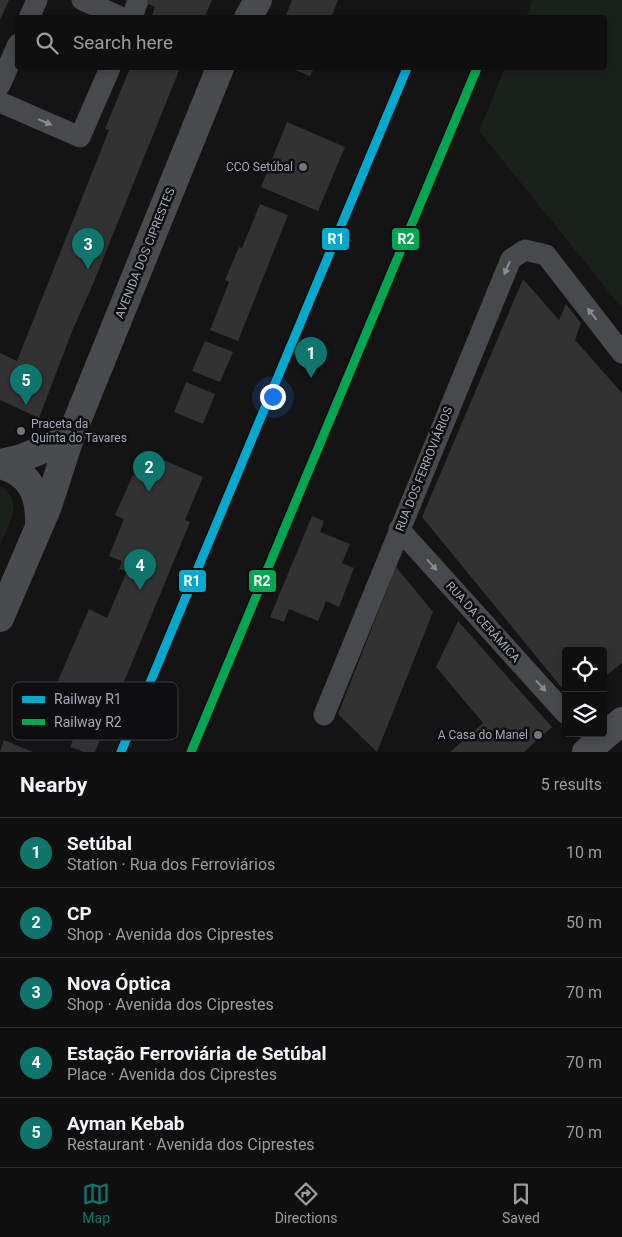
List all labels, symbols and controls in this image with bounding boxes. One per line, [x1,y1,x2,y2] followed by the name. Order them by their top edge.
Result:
[15,15,607,70] search box
[33,29,61,57] icon: search
[73,31,173,54] text: Search here
[38,118,52,126] one-way arrow
[226,160,293,174] place label: CCO Setúbal
[297,161,309,173] marker: CCO Setúbal
[112,186,178,320] street label: AVENIDA DOS CIPRESTES
[321,227,350,251] line badge: R1
[391,227,420,251] line badge: R2
[72,228,104,269] pin: 3
[327,231,345,247] text: R1
[397,231,415,247] text: R2
[503,261,511,276] one-way arrow
[587,308,597,321] one-way arrow
[295,337,327,378] pin: 1
[10,364,42,405] pin: 5
[260,384,286,410] your location
[392,404,455,533] street label: RUA DOS FERROVIÁRIOS
[31,417,127,445] place label: Praceta da Quinta do Tavares
[15,425,27,437] marker: Praceta da Quinta do Tavares
[133,451,165,492] pin: 2
[124,549,156,590] pin: 4
[426,559,438,571] one-way arrow
[178,569,207,593] line badge: R1
[248,569,277,593] line badge: R2
[183,573,201,589] text: R1
[253,573,271,589] text: R2
[443,578,524,665] street label: RUA DA CERÂMICA
[562,647,607,737] map controls
[562,647,607,692] button: locate
[535,680,546,693] one-way arrow
[12,682,178,740] legend
[54,691,122,707] text: Railway R1
[562,692,607,737] button: layers
[54,714,122,730] text: Railway R2
[438,728,528,742] place label: A Casa do Manel
[532,729,544,741] marker: A Casa do Manel
[20,773,87,797] text: Nearby
[541,775,602,794] text: 5 results
[67,832,132,855] text: Setúbal
[31,843,41,862] text: 1
[566,843,602,862] text: 10 m
[67,855,275,874] text: Station · Rua dos Ferroviários
[67,902,92,925] text: CP
[31,913,41,932] text: 2
[566,913,602,932] text: 50 m
[67,925,274,944] text: Shop · Avenida dos Ciprestes
[67,972,171,995] text: Nova Óptica
[31,983,41,1002] text: 3
[566,983,602,1002] text: 70 m
[67,995,274,1014] text: Shop · Avenida dos Ciprestes
[67,1042,327,1065] text: Estação Ferroviária de Setúbal
[31,1053,41,1072] text: 4
[566,1053,602,1072] text: 70 m
[67,1065,277,1084] text: Place · Avenida dos Ciprestes
[67,1112,185,1135] text: Ayman Kebab
[31,1123,41,1142] text: 5
[566,1123,602,1142] text: 70 m
[67,1135,315,1154] text: Restaurant · Avenida dos Ciprestes
[82,1180,110,1226] tab: Map
[275,1180,338,1226] tab: Directions
[502,1180,540,1226] tab: Saved

